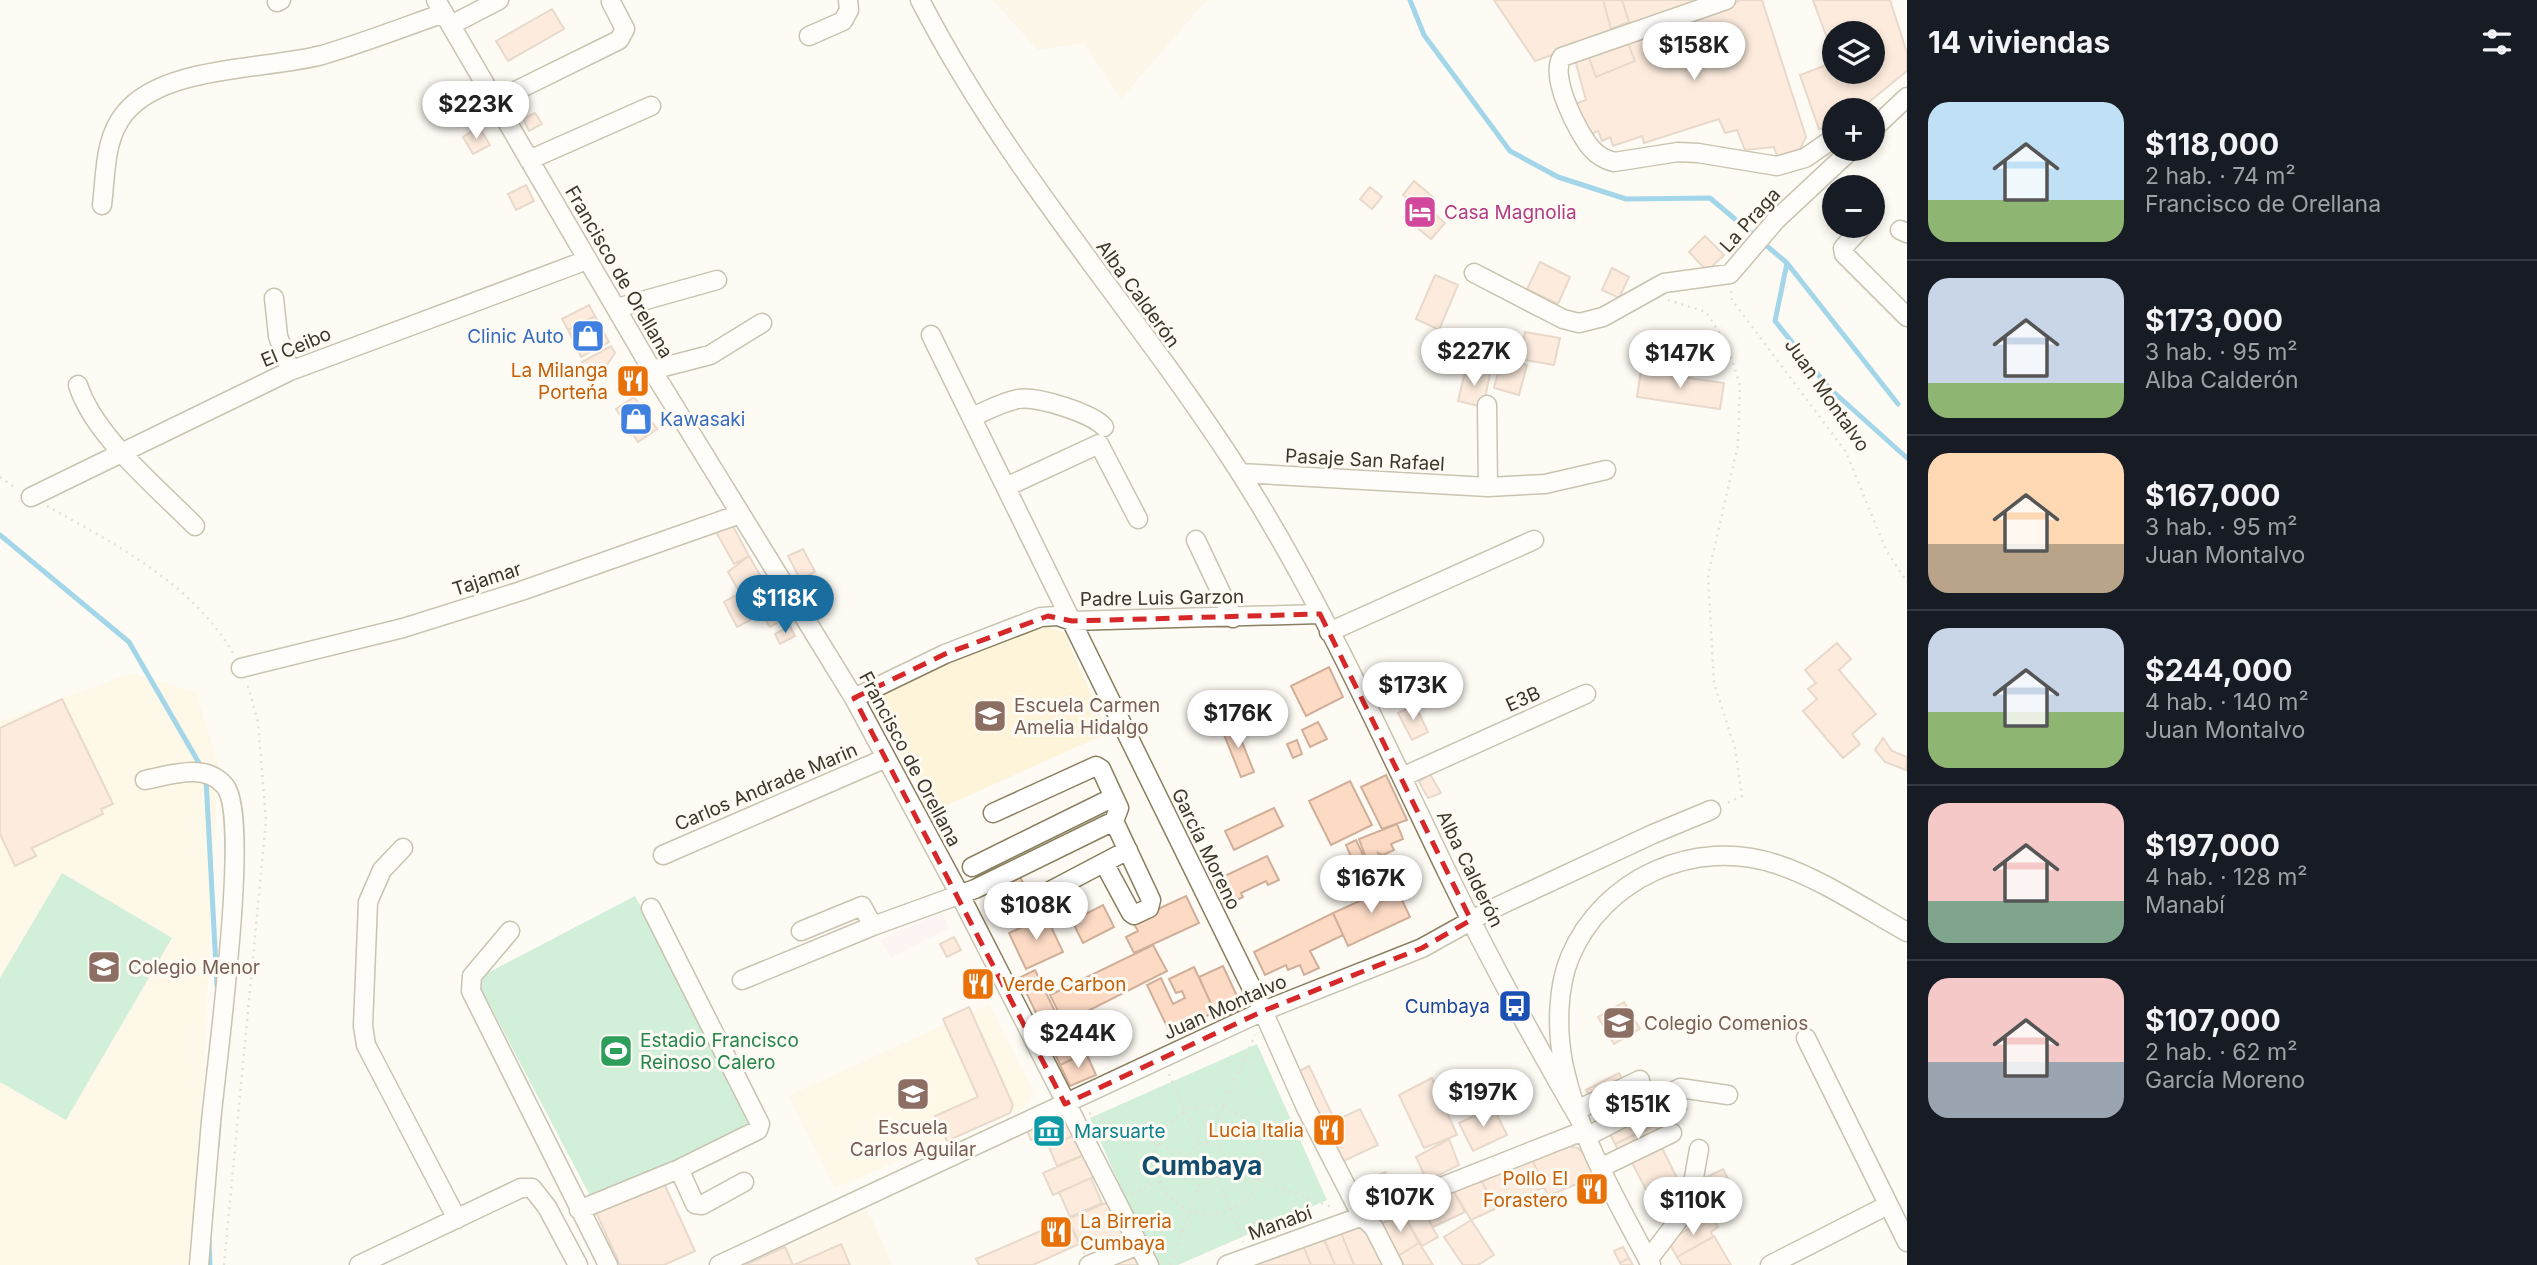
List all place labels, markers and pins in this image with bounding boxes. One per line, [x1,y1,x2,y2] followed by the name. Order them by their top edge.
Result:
[1645,22,1743,82] pin: $158K
[427,82,525,141] pin: $223K
[1401,193,1439,231] hotel icon: Casa Magnolia
[1444,201,1577,224] place label: Casa Magnolia
[569,317,607,355] shop icon: Clinic Auto
[467,325,564,348] place label: Clinic Auto
[1425,328,1523,388] pin: $227K
[1631,330,1729,390] pin: $147K
[511,359,608,404] place label: La Milanga Porteńa
[614,362,652,400] restaurant icon: La Milanga Porteńa
[617,400,655,438] shop icon: Kawasaki
[660,408,745,431] place label: Kawasaki
[736,576,834,635] pin: $118K
[1364,662,1462,722] pin: $173K
[1189,690,1287,750] pin: $176K
[1014,694,1160,739] place label: Escuela Carmen Amelia Hidalgo
[971,697,1009,735] school or university icon: Escuela Carmen Amelia Hidalgo
[1322,856,1420,915] pin: $167K
[987,883,1085,942] pin: $108K
[85,948,123,986] school or university icon: Colegio Menor
[128,956,260,979] place label: Colegio Menor
[959,965,997,1003] restaurant icon: Verde Carbon
[1002,973,1126,996] place label: Verde Carbon
[1496,987,1534,1025] bus stop icon: Cumbaya
[1405,995,1490,1018] place label: Cumbaya
[1600,1004,1638,1042] school or university icon: Colegio Comenios
[1029,1010,1127,1070] pin: $244K
[1644,1012,1808,1035] place label: Colegio Comenios
[640,1029,799,1074] place label: Estadio Francisco Reinoso Calero
[597,1032,635,1070] sports icon: Estadio Francisco Reinoso Calero
[1434,1070,1532,1129] pin: $197K
[894,1075,932,1113] school or university icon: Escuela Carlos Aguilar
[1589,1082,1687,1141] pin: $151K
[1310,1111,1348,1149] restaurant icon: Lucia Italia
[1030,1112,1068,1150] museum icon: Marsuarte
[850,1116,976,1161] place label: Escuela Carlos Aguilar
[1208,1119,1304,1142] place label: Lucia Italia
[1074,1120,1165,1143] place label: Marsuarte
[1483,1167,1568,1212] place label: Pollo El Forastero
[1573,1170,1611,1208] restaurant icon: Pollo El Forastero
[1351,1174,1449,1234] pin: $107K
[1644,1178,1742,1237] pin: $110K
[1080,1210,1172,1255] place label: La Birreria Cumbaya
[1037,1213,1075,1251] restaurant icon: La Birreria Cumbaya

